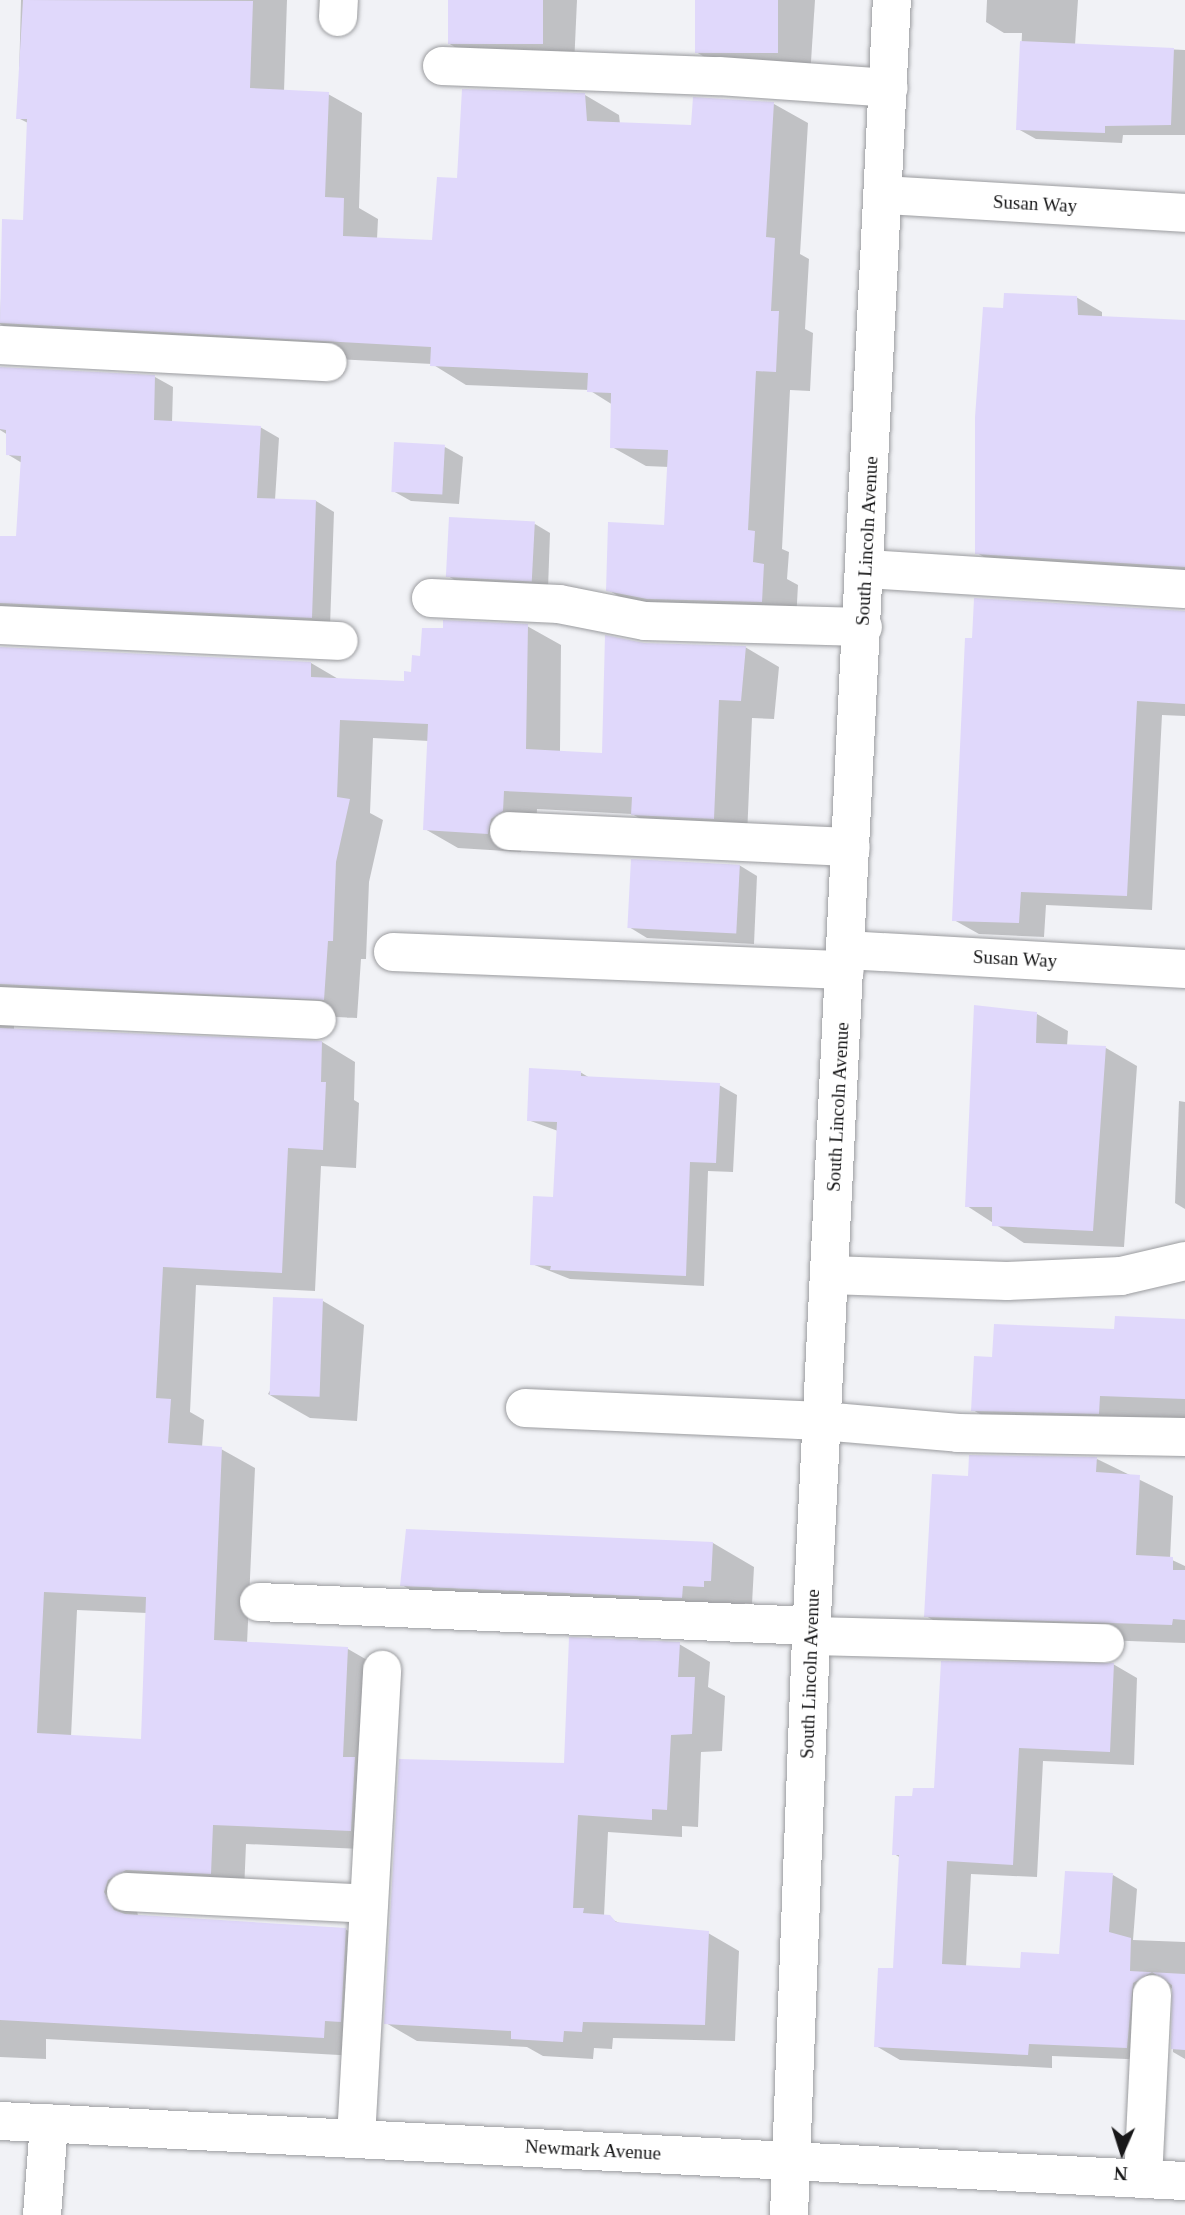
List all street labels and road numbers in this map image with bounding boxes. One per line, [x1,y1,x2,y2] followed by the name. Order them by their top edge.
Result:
[992,190,1078,218] street label: Susan Way
[851,455,883,627] street label: South Lincoln Avenue
[972,945,1058,973] street label: Susan Way
[822,1021,854,1193] street label: South Lincoln Avenue
[796,1588,824,1760] street label: South Lincoln Avenue
[524,2135,662,2165] street label: Newmark Avenue

